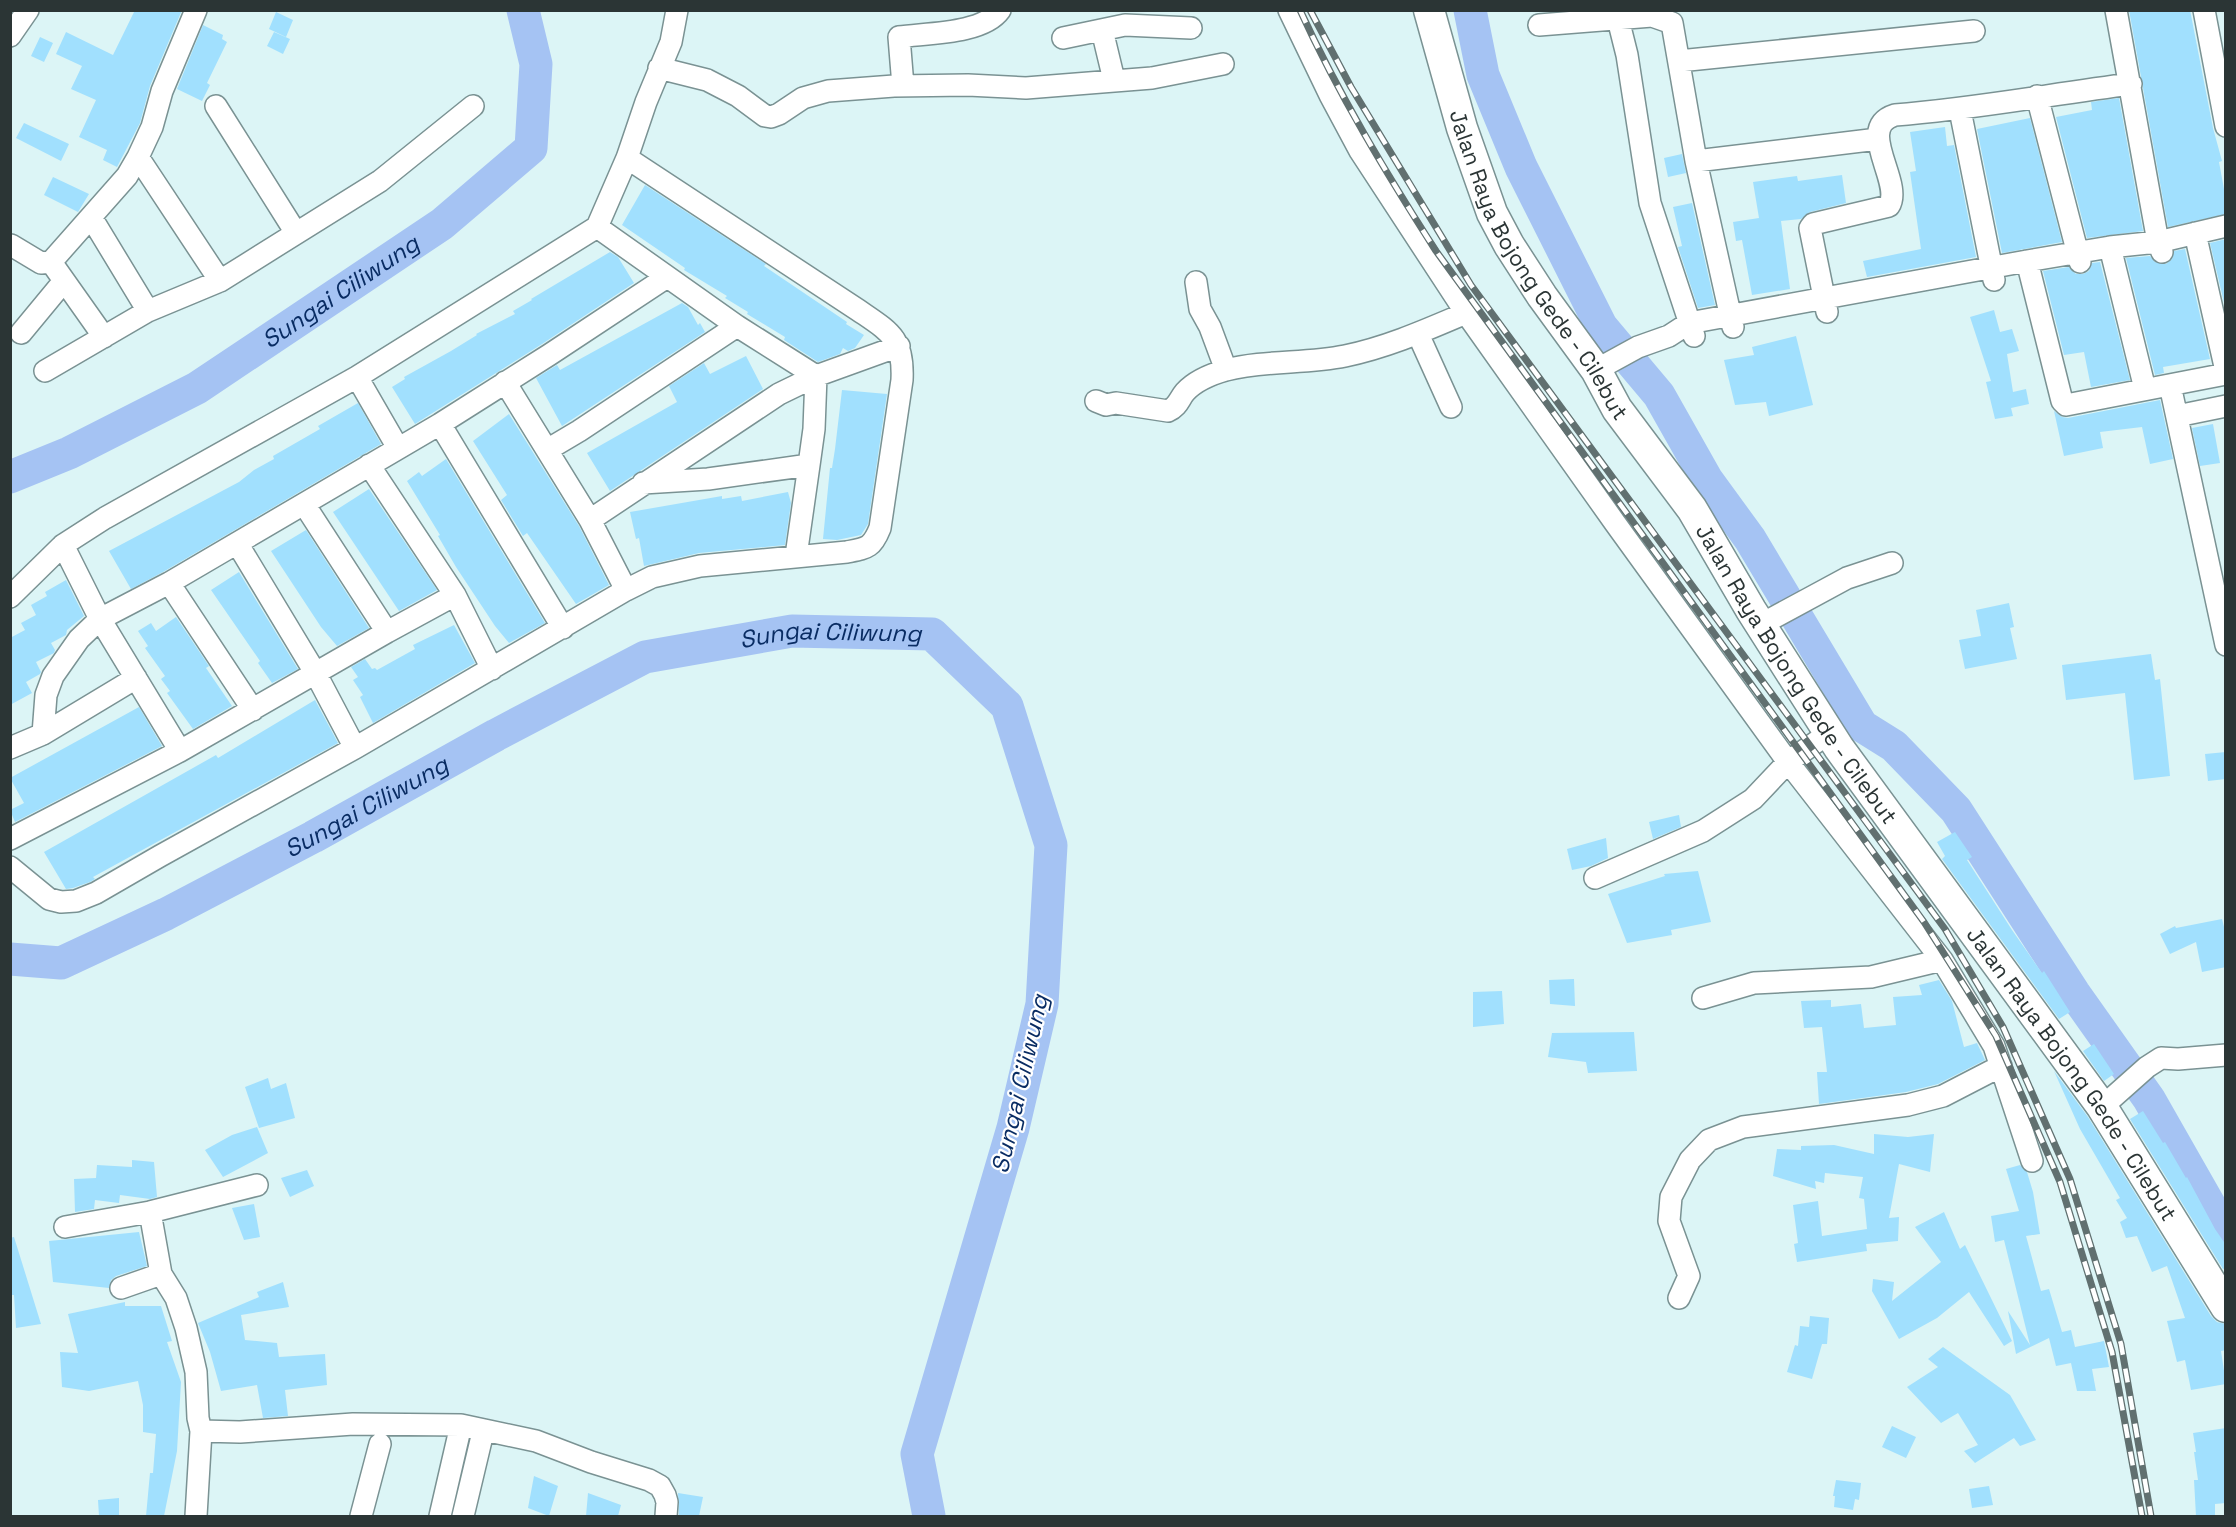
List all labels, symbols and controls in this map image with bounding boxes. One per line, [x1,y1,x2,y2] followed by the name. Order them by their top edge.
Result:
[1444,107,1634,426] street label: Jalan Raya Bojong Gede - Cilebut
[256,227,426,355] water label: Sungai Ciliwung
[1690,519,1904,829] street label: Jalan Raya Bojong Gede - Cilebut
[737,614,923,655] water label: Sungai Ciliwung
[279,748,455,864] water label: Sungai Ciliwung
[1961,921,2183,1226] street label: Jalan Raya Bojong Gede - Cilebut
[984,990,1055,1176] water label: Sungai Ciliwung

